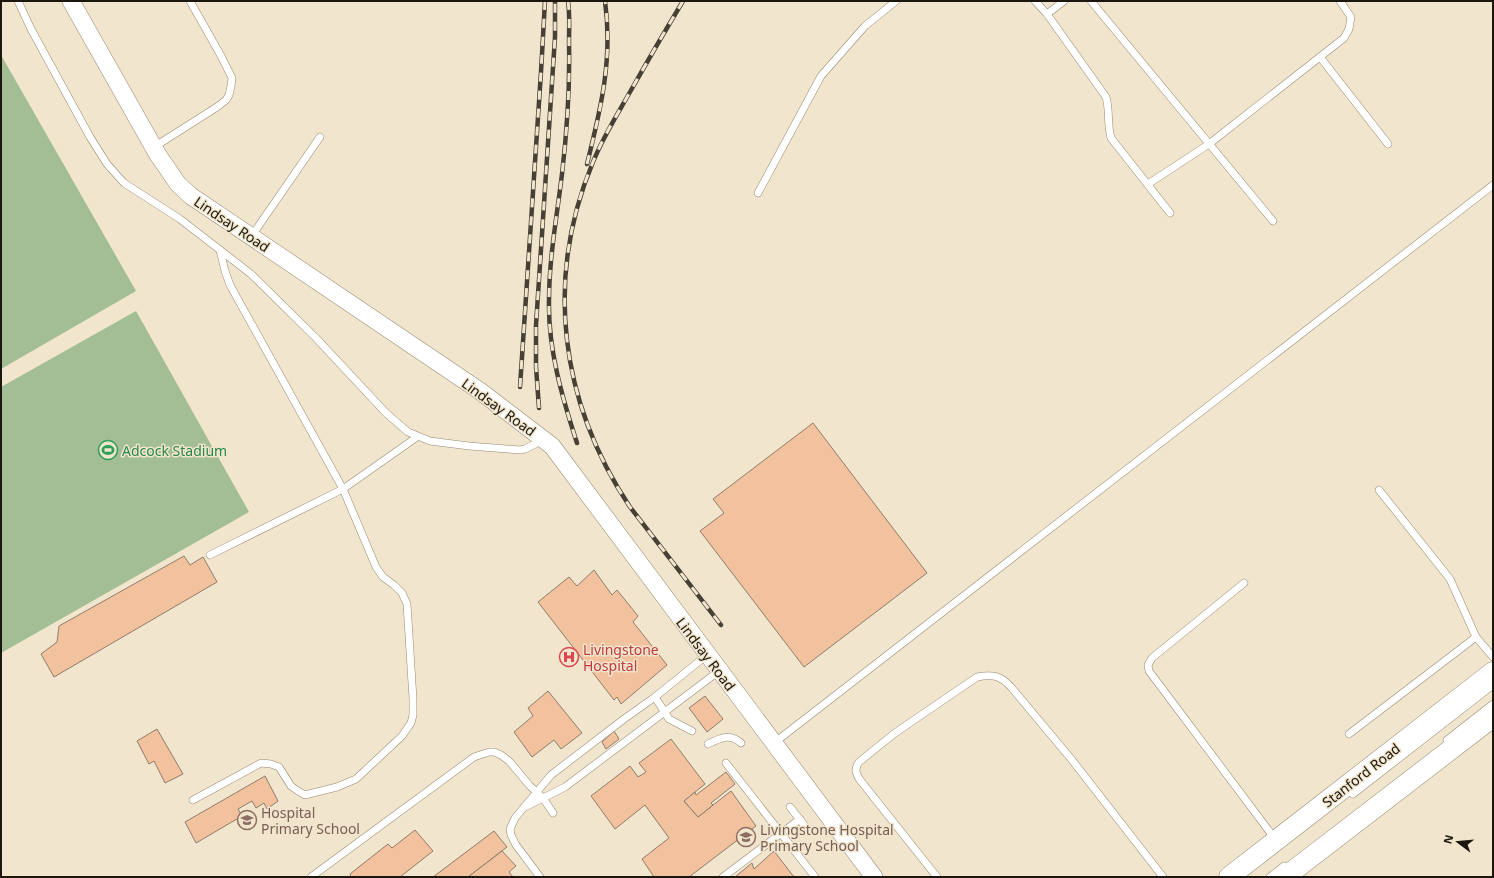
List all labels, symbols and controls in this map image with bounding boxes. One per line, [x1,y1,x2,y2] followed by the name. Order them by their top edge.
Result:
[191,192,273,256] street label: Lindsay Road
[458,374,540,440] street label: Lindsay Road
[97,439,119,461] sports icon: Adcock Stadium
[122,441,227,460] place label: Adcock Stadium
[672,613,740,695] street label: Lindsay Road
[583,640,659,675] place label: Livingstone Hospital
[558,646,580,668] hospital icon: Livingstone Hospital
[1318,739,1404,811] street label: Stanford Road
[261,803,360,838] place label: Hospital Primary School
[236,809,258,831] school or university icon: Hospital Primary School
[760,820,894,855] place label: Livingstone Hospital Primary School
[1438,822,1478,862] north arrow
[735,826,757,848] school or university icon: Livingstone Hospital Primary School
[1439,833,1456,845] text: N

